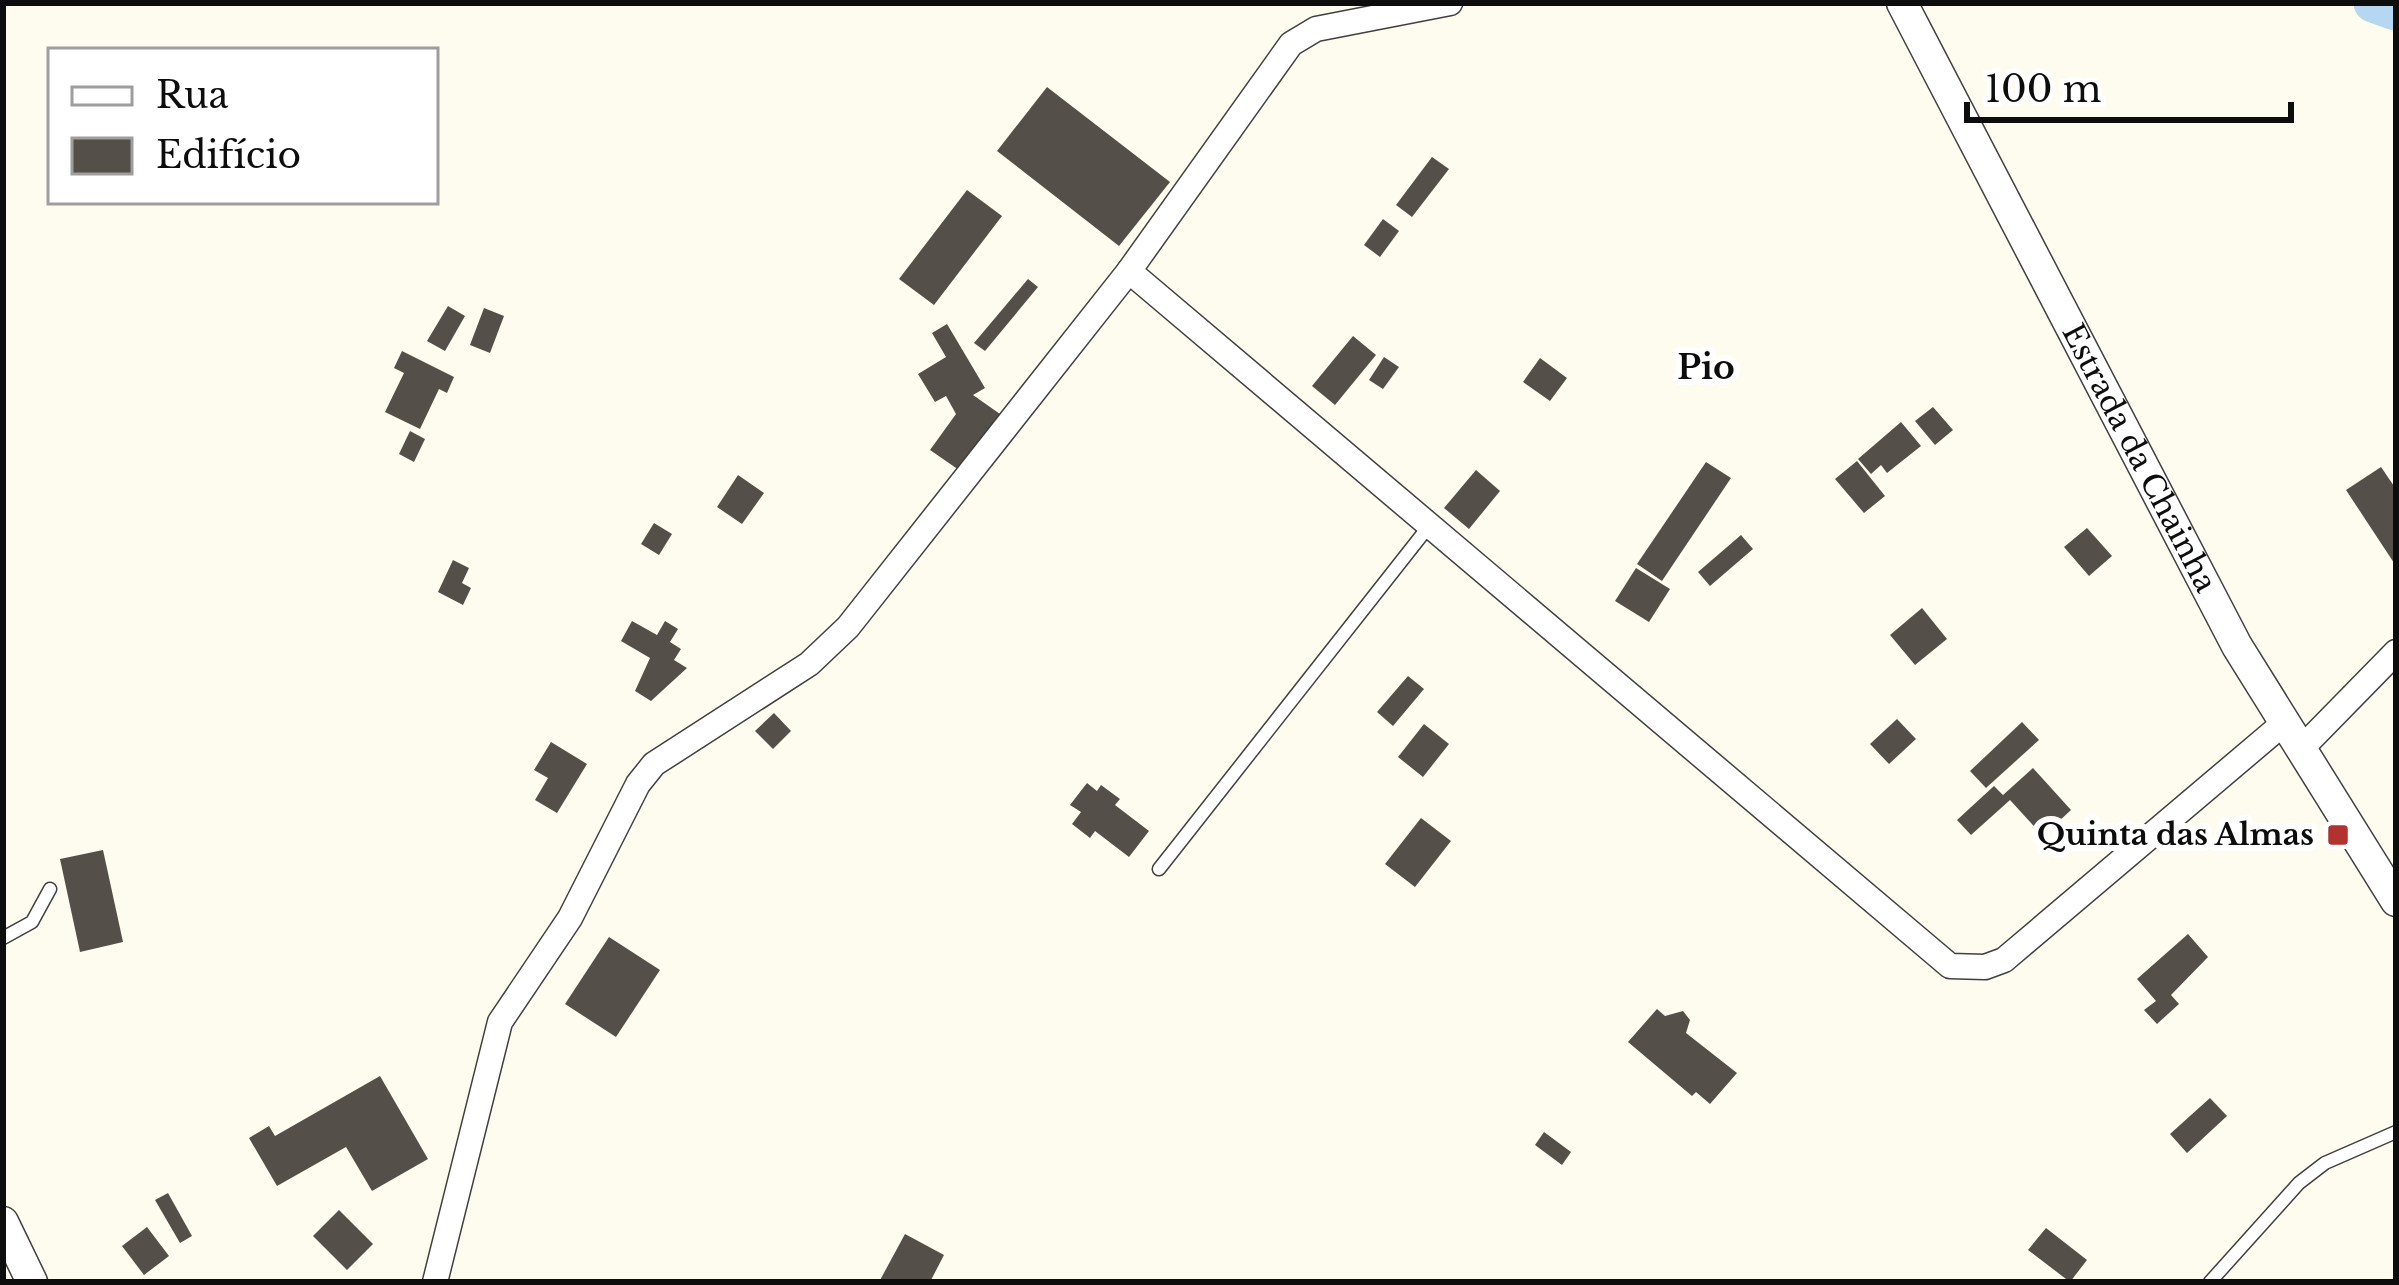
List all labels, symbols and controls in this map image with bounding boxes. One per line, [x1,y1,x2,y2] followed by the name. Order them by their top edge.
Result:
[48,48,438,204] legend
[1967,48,2291,122] scale bar
[1985,67,2101,112] text: 100 m
[156,73,228,118] text: Rua
[156,133,301,178] text: Edifício
[2054,317,2225,599] street label: Estrada da Chainha
[1677,347,1735,388] district label: Pio
[2037,816,2314,853] place label: Quinta das Almas
[2325,822,2351,848] marker: Quinta das Almas

